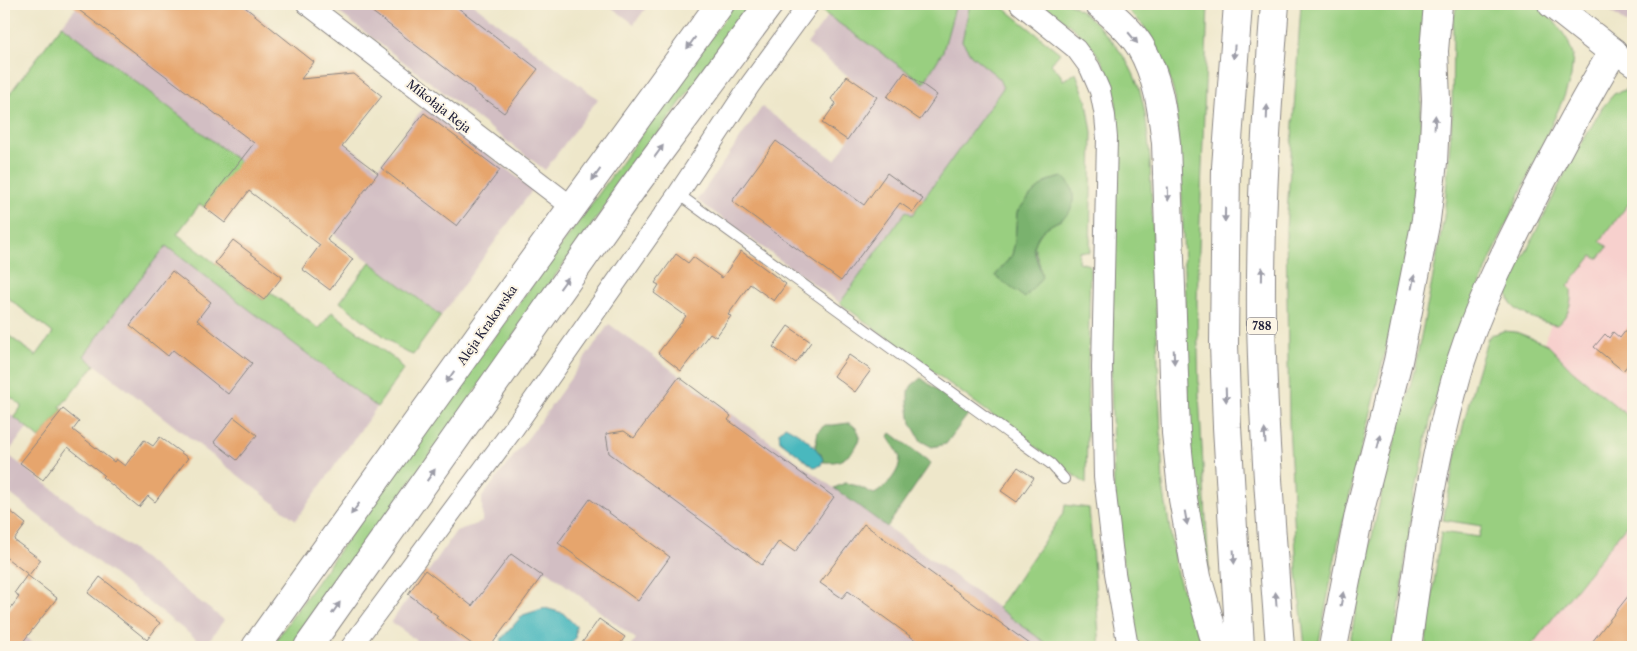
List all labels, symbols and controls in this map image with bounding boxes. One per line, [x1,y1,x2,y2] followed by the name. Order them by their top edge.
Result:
[1128,32,1139,45] one-way arrow
[686,36,696,50] one-way arrow
[1229,45,1237,61] one-way arrow
[404,76,475,136] street label: Mikołaja Reja
[1264,103,1272,119] one-way arrow
[1431,113,1439,129] one-way arrow
[654,145,664,158] one-way arrow
[590,168,601,181] one-way arrow
[1165,186,1173,202] one-way arrow
[1221,207,1229,223] one-way arrow
[1258,266,1266,282] one-way arrow
[1410,274,1418,290] one-way arrow
[559,277,569,290] one-way arrow
[453,282,520,369] street label: Aleja Krakowska
[1247,318,1277,334] road number: 788
[1170,349,1178,365] one-way arrow
[445,371,455,384] one-way arrow
[1222,387,1230,403] one-way arrow
[1261,428,1269,444] one-way arrow
[1374,433,1382,448] one-way arrow
[425,469,436,482] one-way arrow
[350,503,360,516] one-way arrow
[1183,511,1191,527] one-way arrow
[1231,549,1239,565] one-way arrow
[1272,590,1280,606] one-way arrow
[1339,591,1347,607] one-way arrow
[331,601,341,614] one-way arrow

